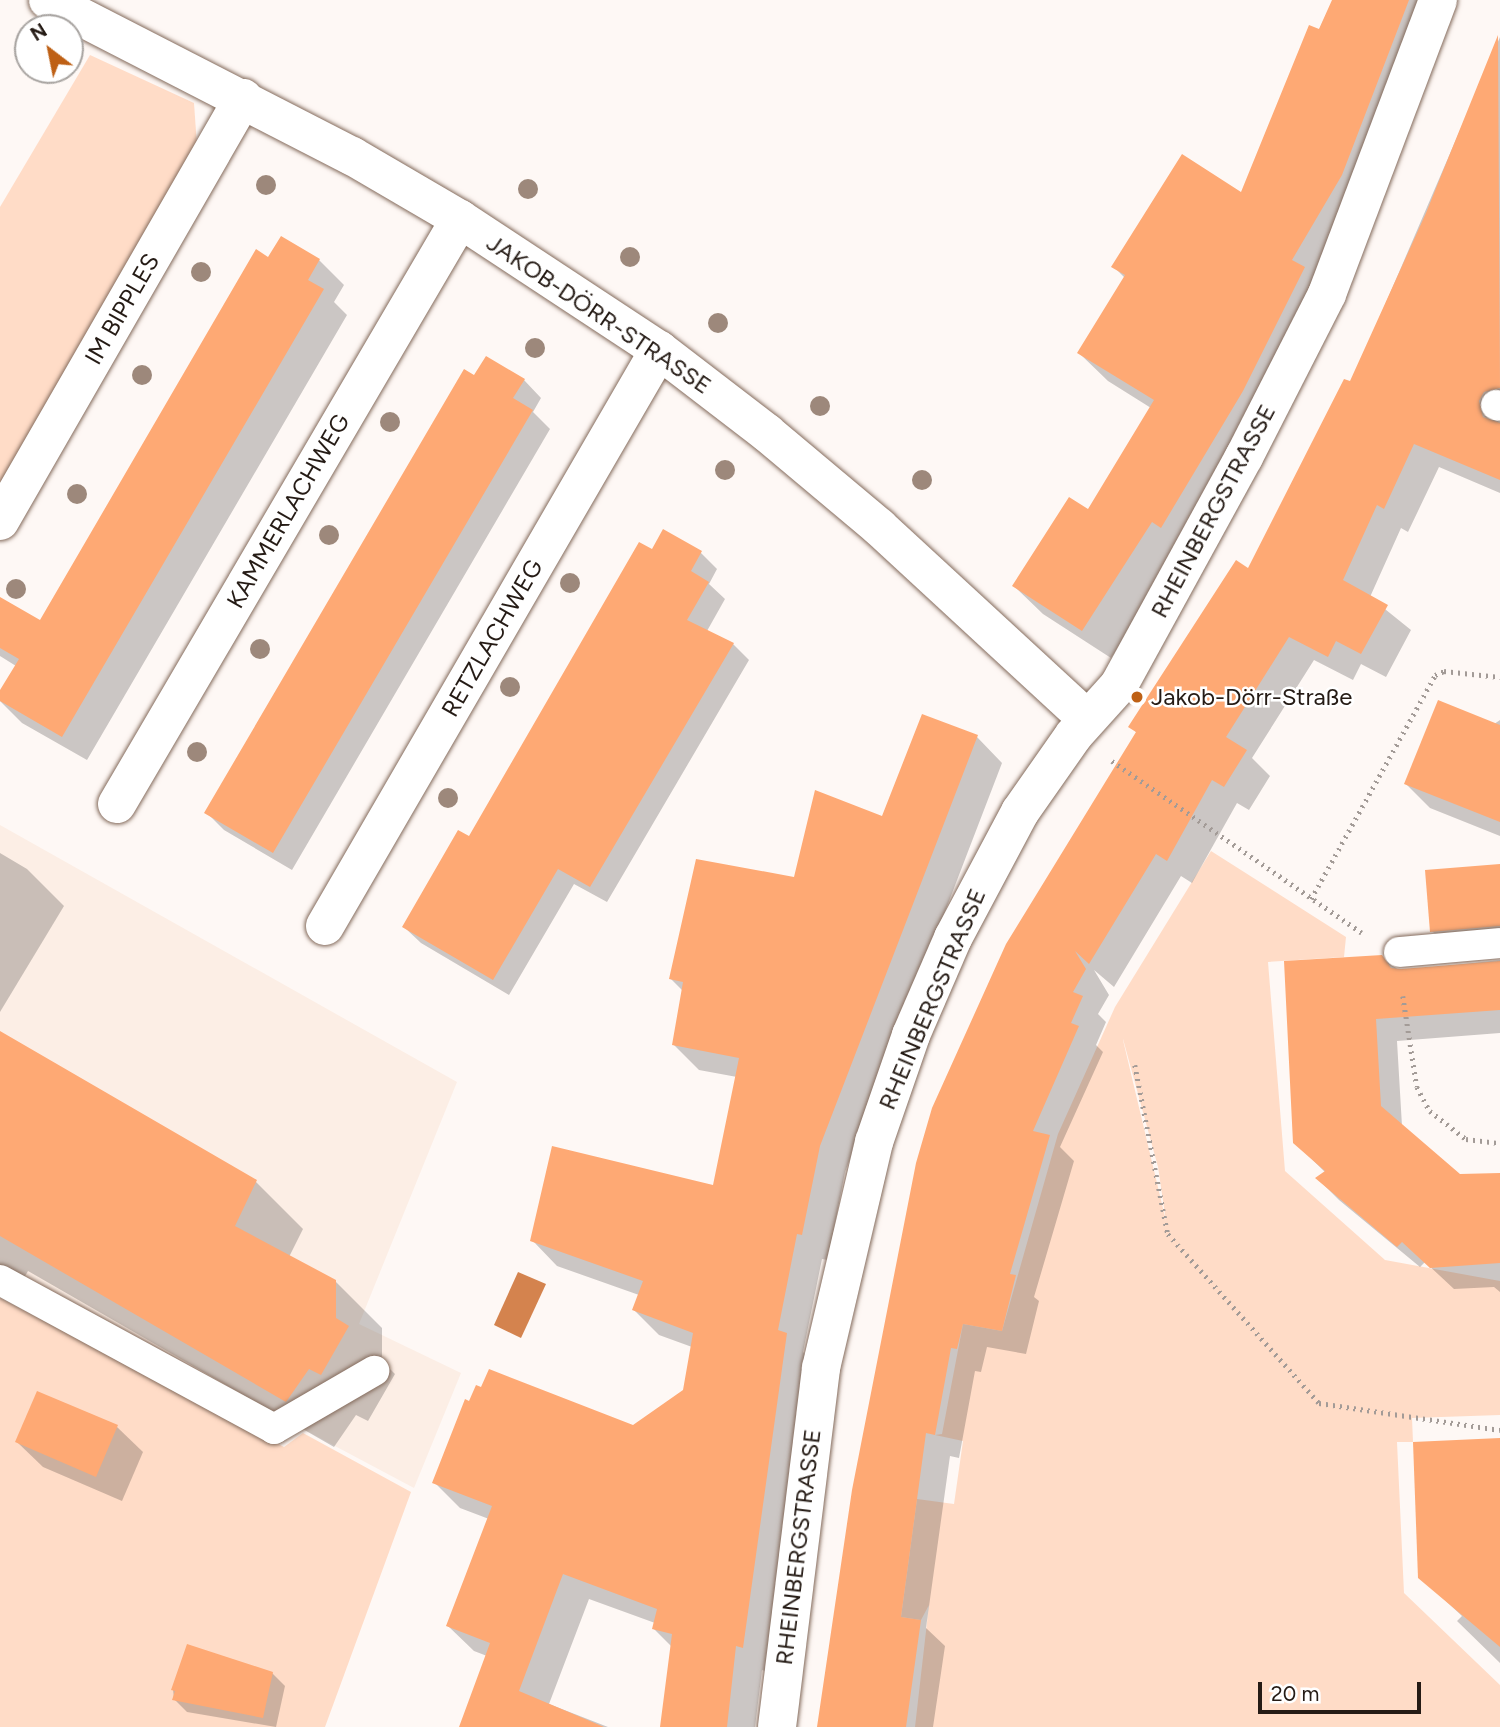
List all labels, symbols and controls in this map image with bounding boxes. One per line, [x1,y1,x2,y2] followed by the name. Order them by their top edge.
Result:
[14,14,84,84] north arrow
[26,19,51,46] text: N
[481,228,717,400] street label: JAKOB-DÖRR-STRASSE
[79,248,165,370] street label: IM BIPPLES
[1145,399,1281,623] street label: RHEINBERGSTRASSE
[221,409,355,613] street label: KAMMERLACHWEG
[435,554,549,722] street label: RETZLACHWEG
[1151,683,1352,711] place label: Jakob-Dörr-Straße
[1129,689,1145,705] marker: Jakob-Dörr-Straße
[872,884,992,1114] street label: RHEINBERGSTRASSE
[769,1427,827,1667] street label: RHEINBERGSTRASSE
[1262,1668,1425,1712] scale bar
[1271,1681,1319,1706] text: 20 m

